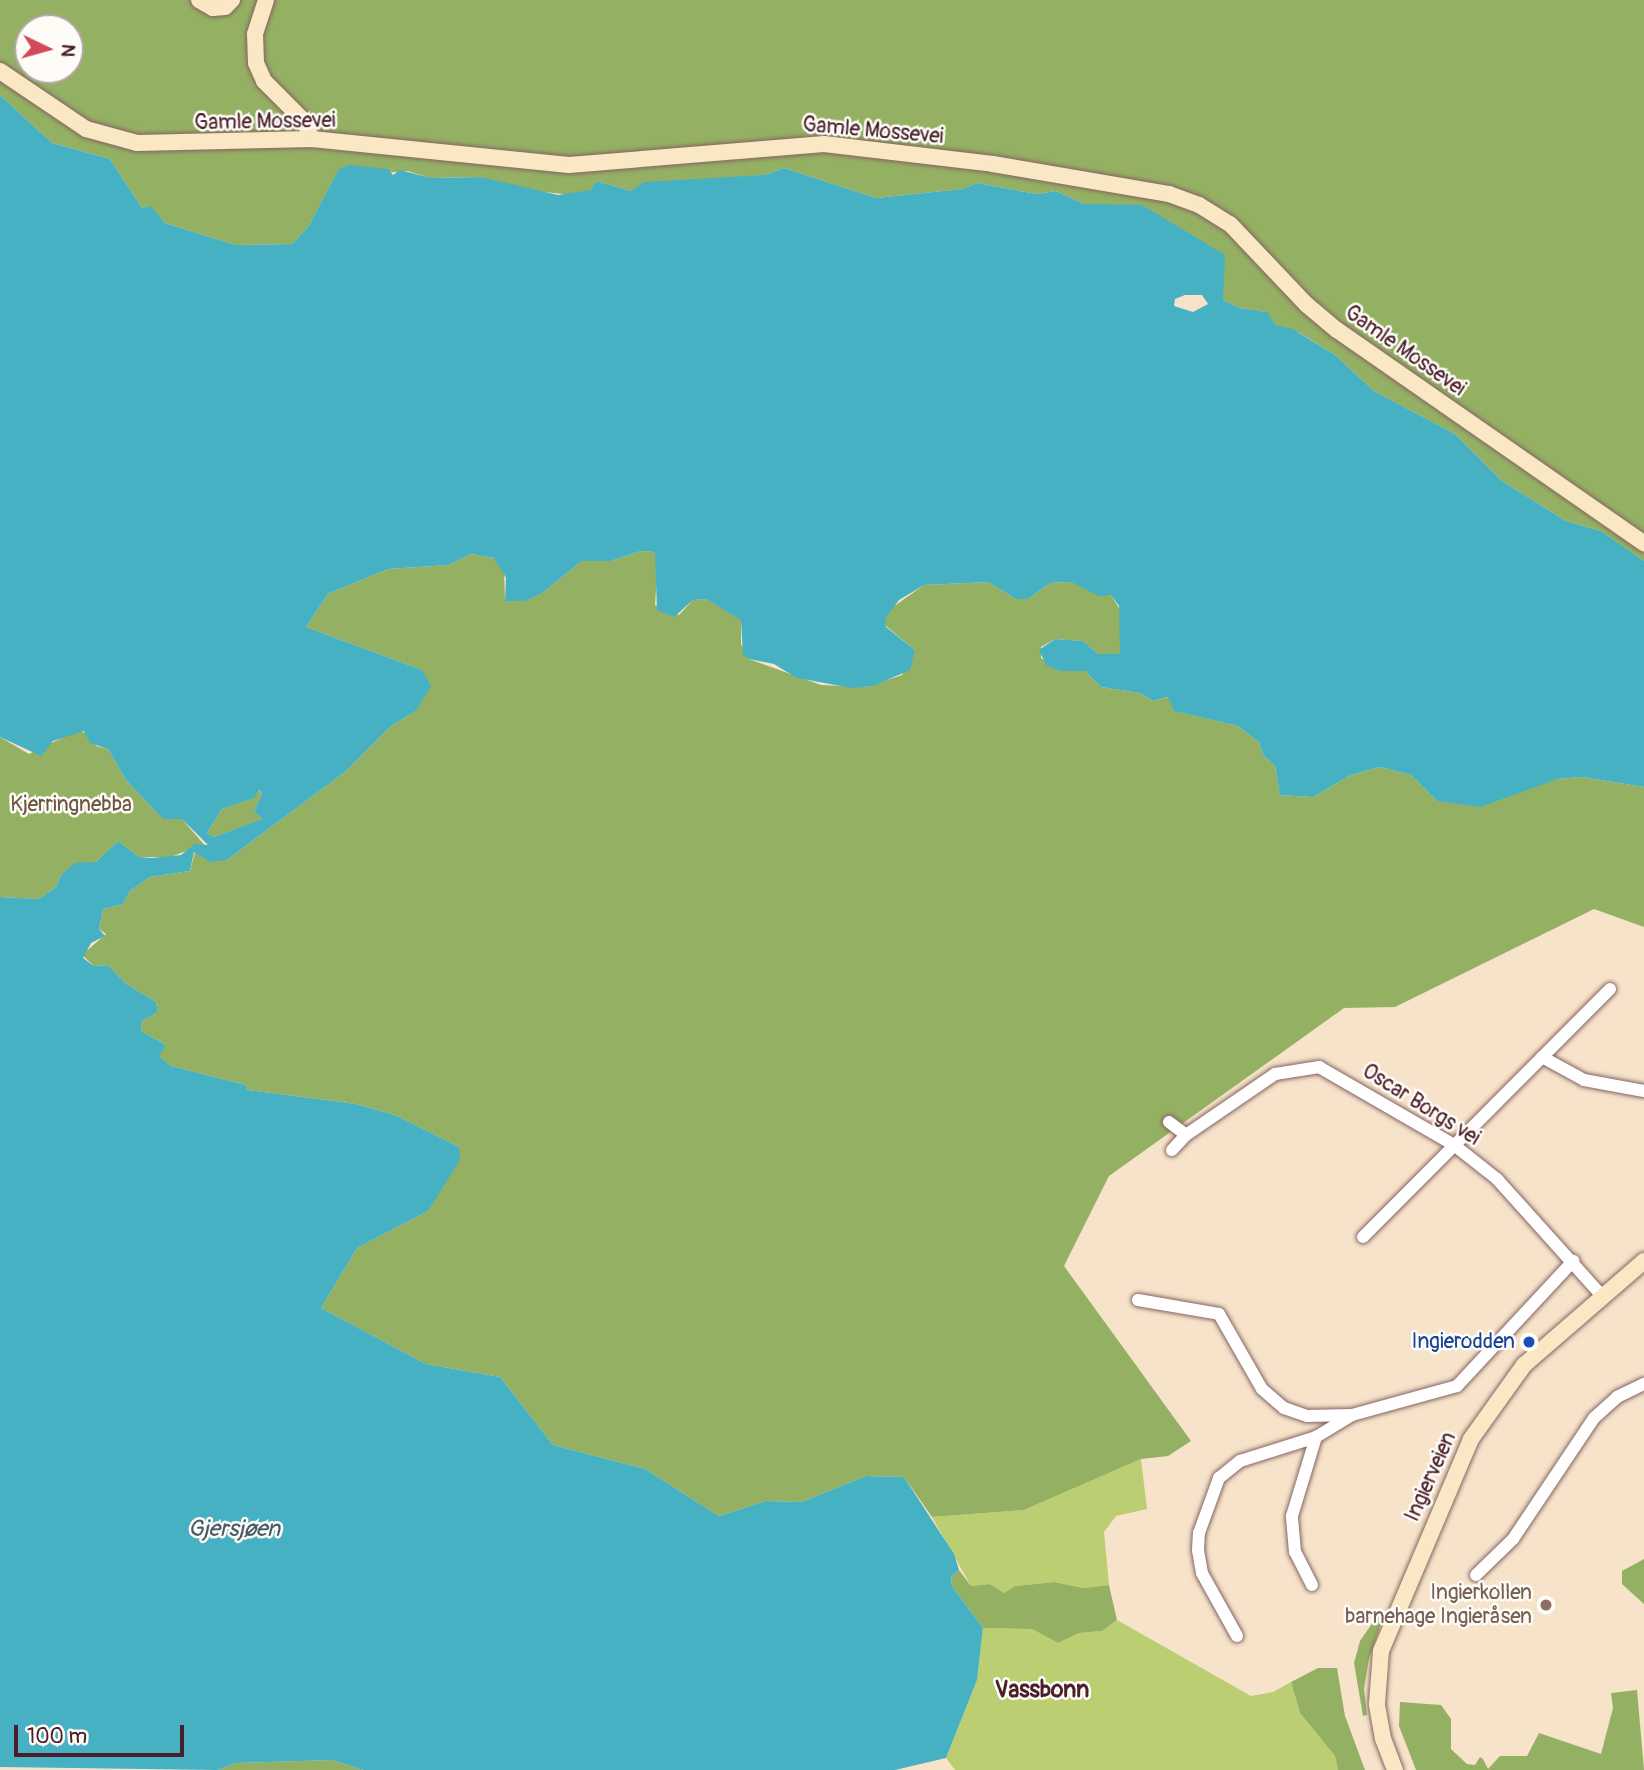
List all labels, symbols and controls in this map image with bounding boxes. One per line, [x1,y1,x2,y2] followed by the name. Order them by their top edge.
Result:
[14,14,84,84] north arrow
[55,43,80,58] text: N
[194,108,336,136] street label: Gamle Mossevei
[802,112,944,150] street label: Gamle Mossevei
[1340,300,1470,402] street label: Gamle Mossevei
[10,792,132,818] park label: Kjerringnebba
[1358,1059,1484,1151] street label: Oscar Borgs vei
[1412,1329,1515,1355] place label: Ingierodden
[1521,1334,1537,1350] marker: Ingierodden
[1400,1428,1462,1526] street label: Ingierveien
[188,1515,280,1543] water label: Gjersjøen
[1345,1580,1532,1630] place label: Ingierkollen barnehage Ingieråsen
[1538,1597,1554,1613] marker: Ingierkollen barnehage Ingieråsen
[995,1676,1089,1704] district label: Vassbonn
[18,1710,187,1754] scale bar
[27,1723,87,1750] text: 100 m

